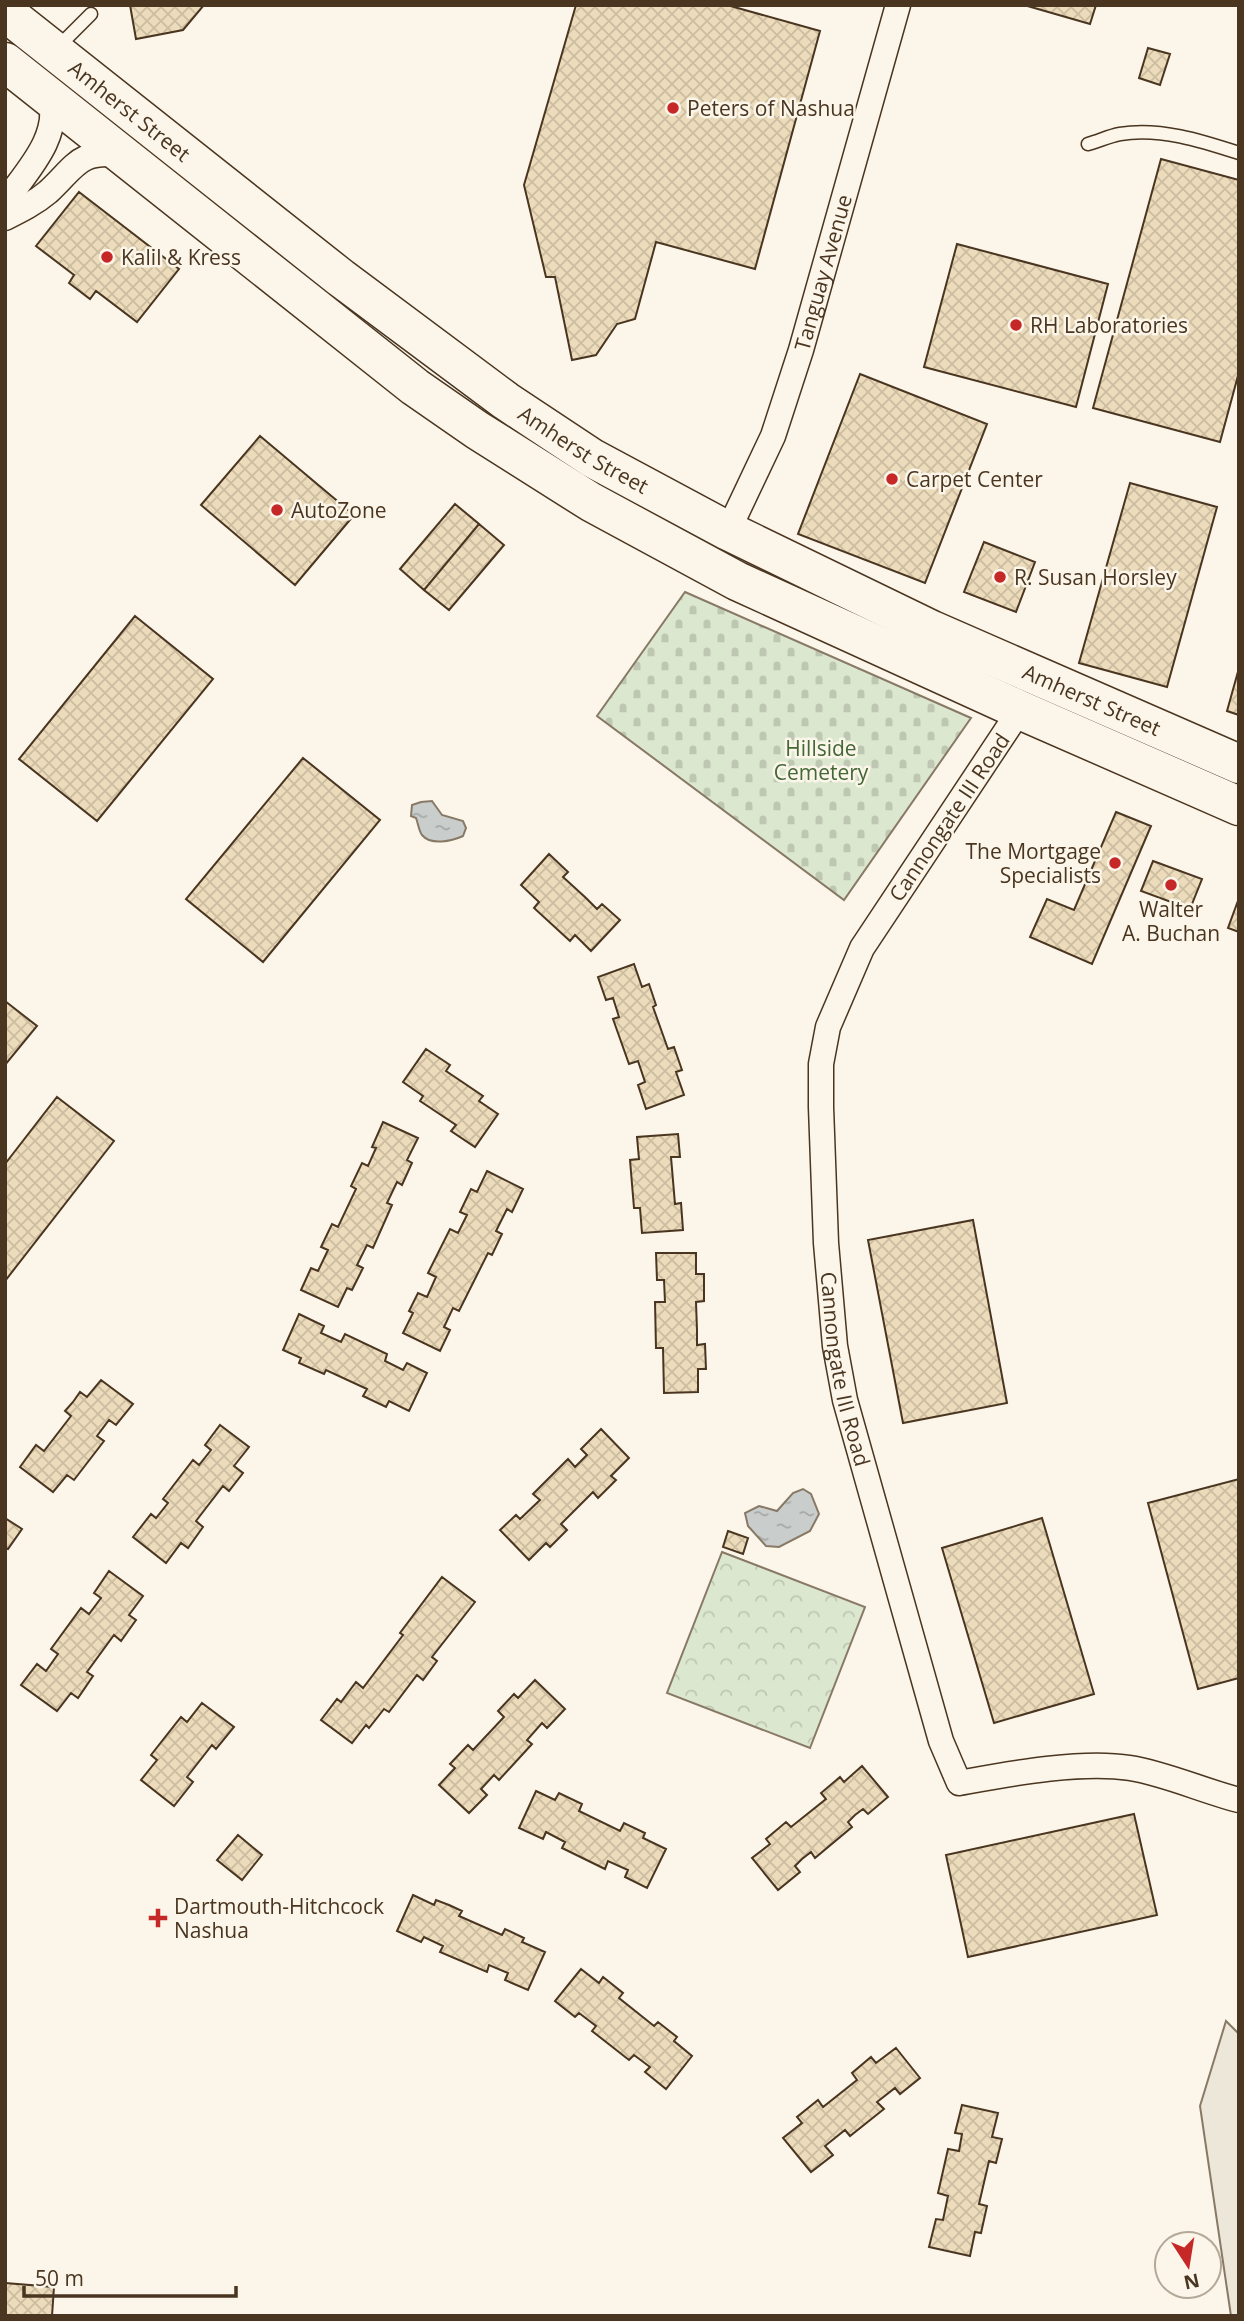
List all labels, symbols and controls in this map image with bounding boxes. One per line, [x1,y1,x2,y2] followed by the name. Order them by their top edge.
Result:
[63,54,196,168] street label: Amherst Street
[687,94,855,122] place label: Peters of Nashua
[665,100,681,116] marker: Peters of Nashua
[787,191,858,354] street label: Tanguay Avenue
[121,243,241,271] place label: Kalil & Kress
[99,249,115,265] marker: Kalil & Kress
[1030,311,1188,339] place label: RH Laboratories
[1008,317,1024,333] marker: RH Laboratories
[513,399,654,500] street label: Amherst Street
[906,465,1043,493] place label: Carpet Center
[884,471,900,487] marker: Carpet Center
[291,496,387,524] place label: AutoZone
[269,502,285,518] marker: AutoZone
[1014,563,1177,591] place label: R. Susan Horsley
[992,569,1008,585] marker: R. Susan Horsley
[1019,657,1165,742] street label: Amherst Street
[882,727,1016,907] street label: Cannongate III Road
[774,734,869,786] park label: Hillside Cemetery
[965,837,1101,889] place label: The Mortgage Specialists
[1107,855,1123,871] marker: The Mortgage Specialists
[1163,877,1179,893] marker: Walter A. Buchan
[1122,895,1220,947] place label: Walter A. Buchan
[815,1271,877,1469] street label: Cannongate III Road
[174,1892,384,1944] place label: Dartmouth-Hitchcock Nashua
[148,1908,168,1928] marker: Dartmouth-Hitchcock Nashua
[1153,2230,1223,2300] north arrow
[24,2254,236,2298] scale bar
[35,2264,84,2292] text: 50 m
[1181,2267,1202,2296] text: N

